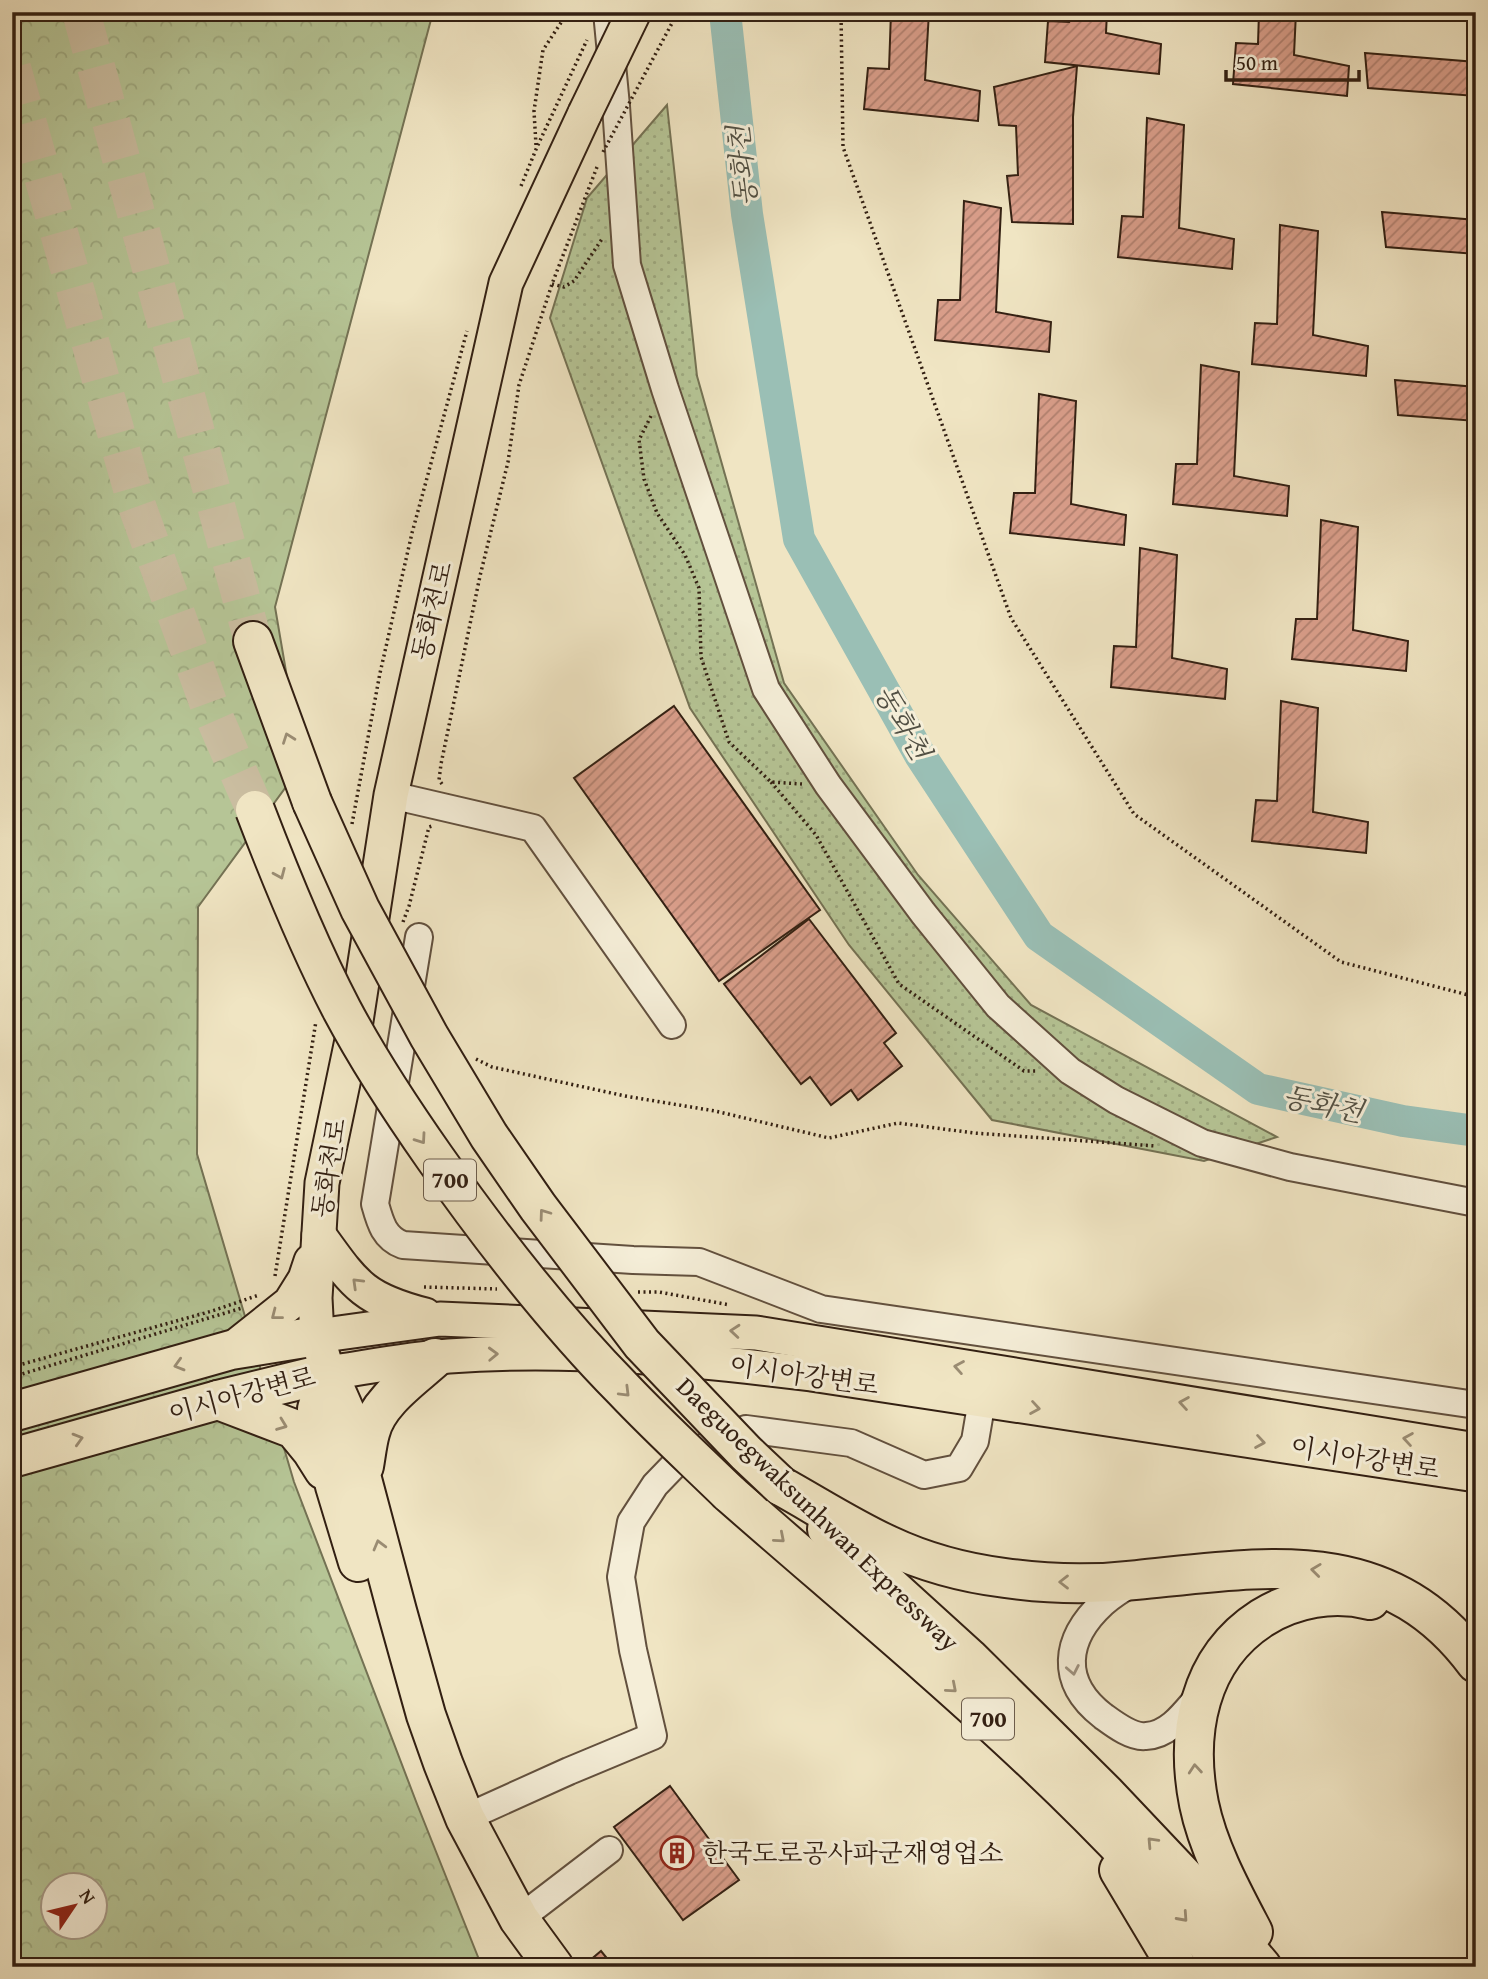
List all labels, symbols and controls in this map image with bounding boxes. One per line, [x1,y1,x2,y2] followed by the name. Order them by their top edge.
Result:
[1226,38,1358,82] scale bar
[1236,47,1278,78] text: 50 m
[717,122,766,209] water label: 동화천
[401,558,462,664] street label: 동화천로
[865,676,942,769] water label: 동화천
[282,733,296,745] one-way arrow
[271,867,285,879] one-way arrow
[1279,1075,1369,1132] water label: 동화천
[301,1115,356,1221] street label: 동화천로
[413,1131,426,1144] one-way arrow
[424,1160,476,1200] road number: 700
[539,1209,552,1222] one-way arrow
[352,1278,365,1291] one-way arrow
[271,1306,284,1319] one-way arrow
[729,1324,740,1339] one-way arrow
[727,1345,881,1404] street label: 이시아강변로
[487,1347,498,1362] one-way arrow
[164,1356,320,1433] street label: 이시아강변로
[173,1357,185,1371] one-way arrow
[953,1360,965,1375] one-way arrow
[668,1367,969,1660] street label: Daeguoegwaksunhwan Expressway
[617,1383,630,1396] one-way arrow
[1178,1396,1190,1411] one-way arrow
[1029,1400,1041,1415] one-way arrow
[275,1416,287,1430] one-way arrow
[1288,1426,1443,1489] street label: 이시아강변로
[1403,1432,1414,1447] one-way arrow
[72,1433,84,1448] one-way arrow
[1254,1434,1266,1449] one-way arrow
[772,1530,785,1542] one-way arrow
[373,1539,388,1551] one-way arrow
[1310,1562,1321,1577] one-way arrow
[1059,1574,1069,1590] one-way arrow
[1065,1664,1080,1676] one-way arrow
[943,1680,956,1692] one-way arrow
[962,1699,1014,1740] road number: 700
[1188,1763,1203,1774] one-way arrow
[702,1833,1003,1872] place label: 한국도로공사파군재영업소
[658,1834,696,1872] building icon: 한국도로공사파군재영업소
[1147,1837,1160,1850] one-way arrow
[38,1870,108,1940] north arrow
[73,1883,103,1910] text: N
[1175,1908,1187,1921] one-way arrow

